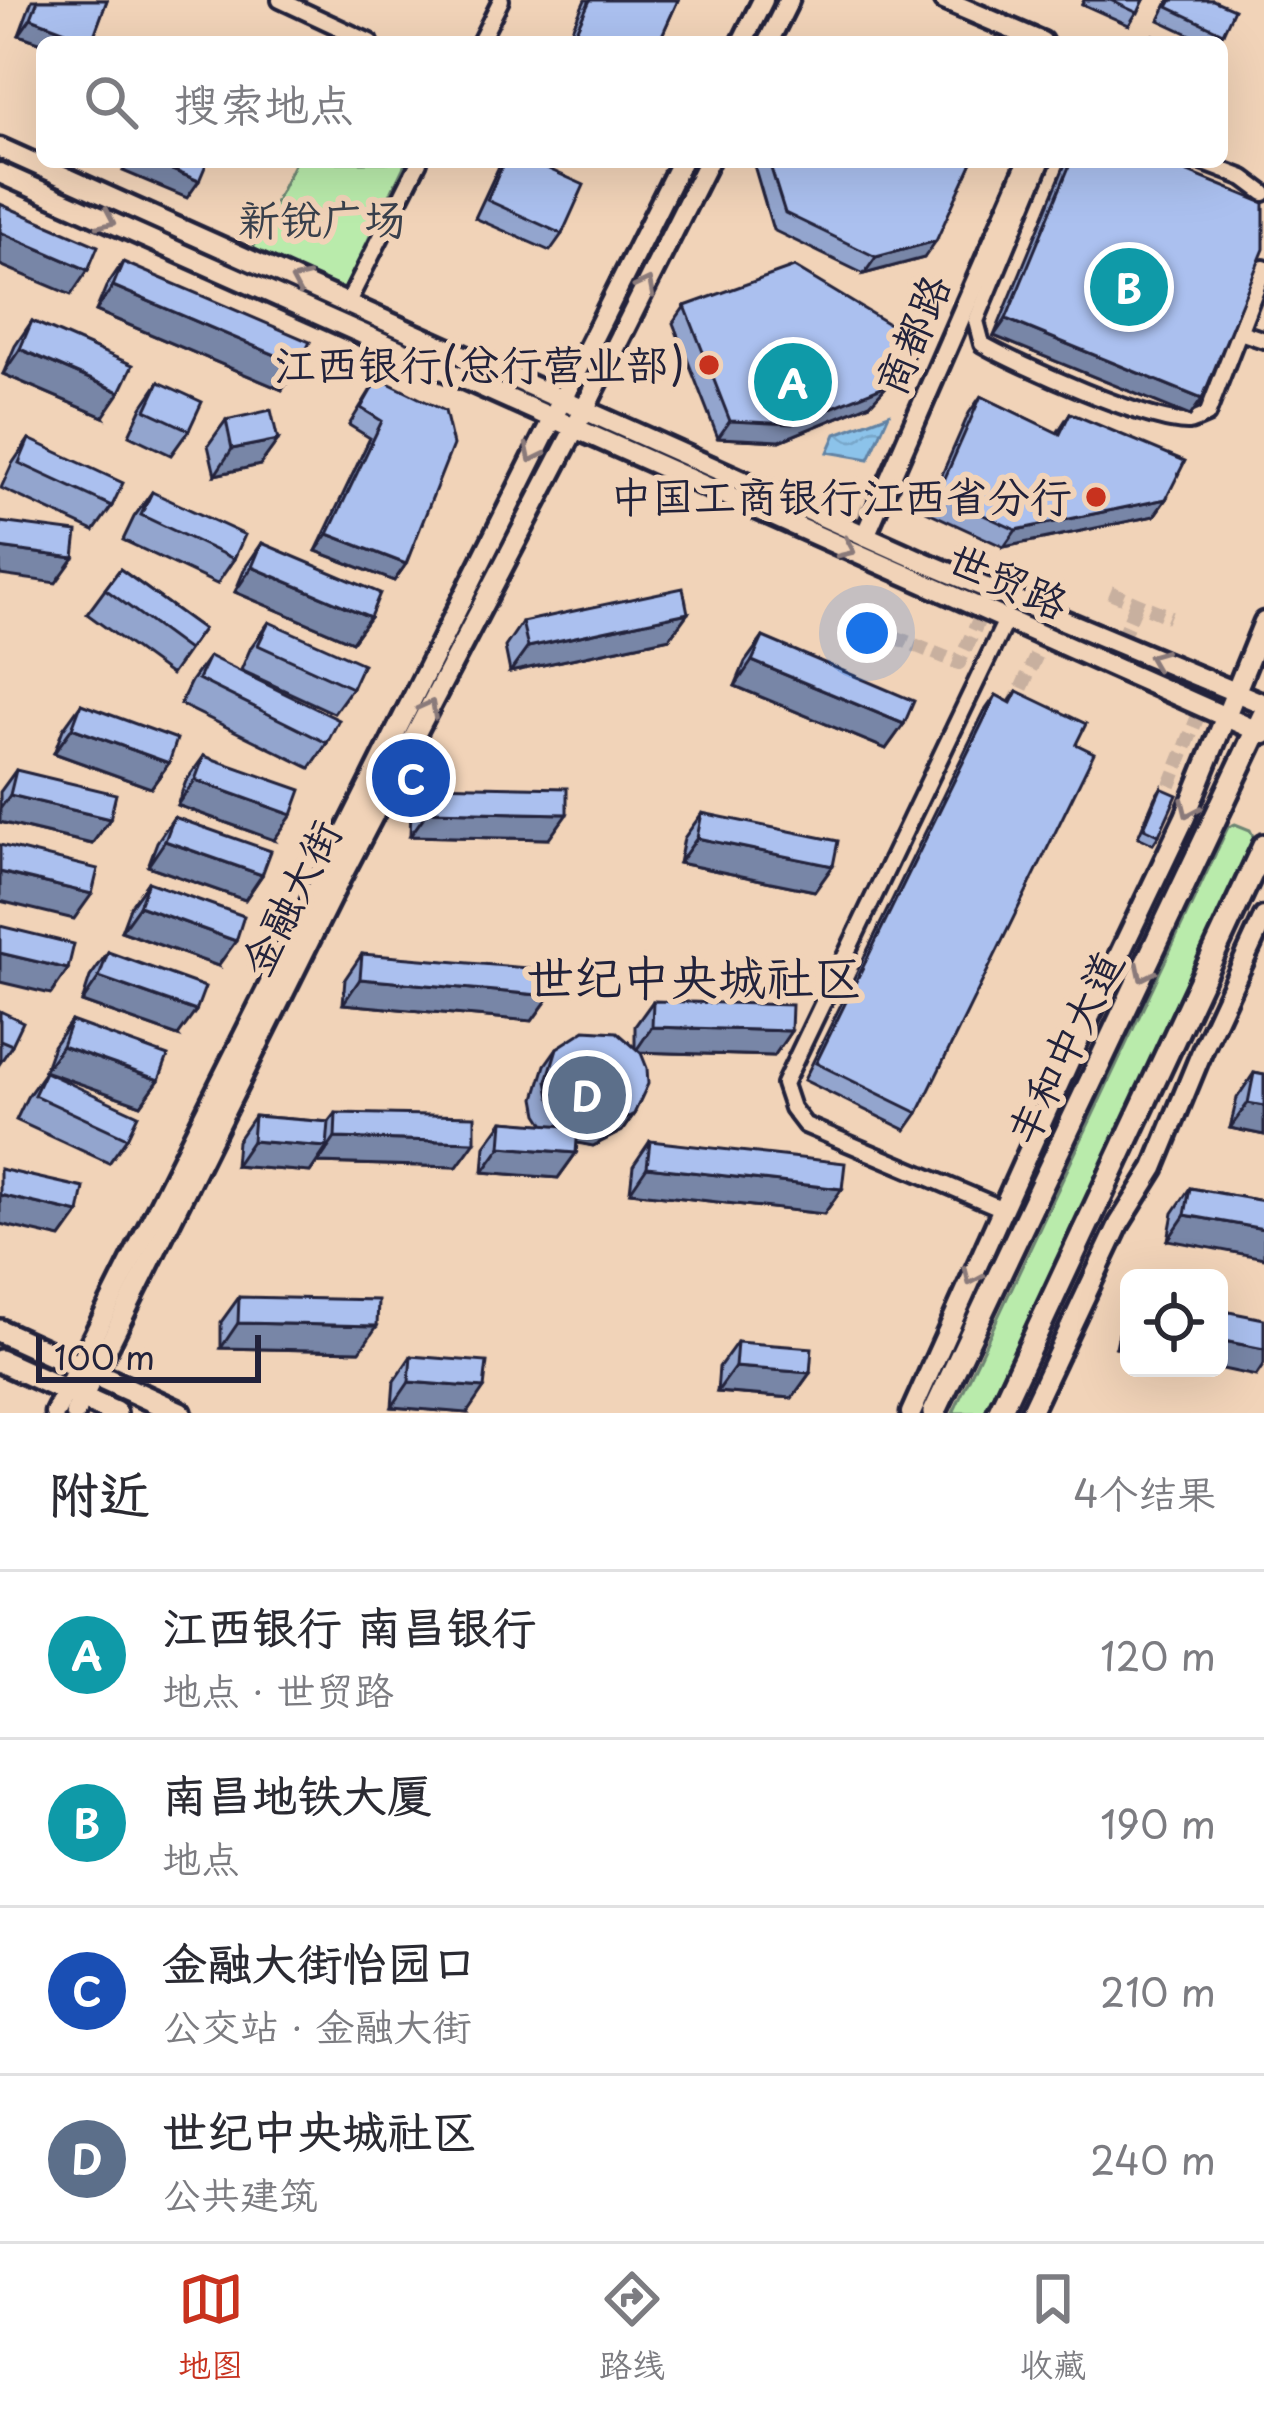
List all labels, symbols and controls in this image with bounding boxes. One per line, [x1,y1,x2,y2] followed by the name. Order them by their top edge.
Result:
[36,36,1228,168] search box
[174,68,354,136] text: 搜索地点
[78,69,144,135] icon: search
[238,186,406,249] park label: 新锐广场
[95,206,116,230] one-way arrow
[1090,242,1168,332] pin: B
[857,264,964,404] street label: 商都路
[290,273,311,297] one-way arrow
[631,277,654,299] one-way arrow
[274,331,685,394] place label: 江西银行(总行营业部)
[754,337,832,427] pin: A
[696,352,722,378] marker: 江西银行(总行营业部)
[524,442,548,463] one-way arrow
[610,463,1072,526] place label: 中国工商银行江西省分行
[1083,484,1109,510] marker: 中国工商银行江西省分行
[939,524,1079,633] street label: 世贸路
[835,534,856,558] one-way arrow
[837,603,897,663] your location
[1147,649,1168,673] one-way arrow
[415,699,438,720] one-way arrow
[372,733,450,823] pin: C
[1179,796,1203,818] one-way arrow
[223,808,355,986] street label: 金融大街
[526,939,862,1011] district label: 世纪中央城社区
[988,939,1137,1155] street label: 丰和中大道
[1135,961,1158,983] one-way arrow
[548,1050,626,1140] pin: D
[963,1265,986,1286] one-way arrow
[1120,1269,1228,1377] map controls
[1120,1269,1228,1377] button: locate
[36,1329,261,1382] scale bar
[54,1331,155,1381] text: 100 m
[48,1453,150,1530] text: 附近
[1073,1462,1216,1521] text: 4个结果
[162,1591,536,1659] text: 江西银行 南昌银行
[72,1625,102,1684] text: A
[1100,1625,1216,1684] text: 120 m
[162,1659,394,1718] text: 地点 · 世贸路
[162,1759,432,1827] text: 南昌地铁大厦
[74,1793,100,1852] text: B
[1100,1793,1216,1852] text: 190 m
[162,1827,240,1886] text: 地点
[162,1927,477,1995] text: 金融大街怡园口
[72,1961,102,2020] text: C
[1100,1961,1216,2020] text: 210 m
[162,1995,472,2054] text: 公交站 · 金融大街
[162,2095,477,2163] text: 世纪中央城社区
[71,2129,103,2188] text: D
[1090,2129,1216,2188] text: 240 m
[162,2163,318,2222] text: 公共建筑
[178,2266,244,2388] tab: 地图
[599,2266,665,2388] tab: 路线
[1020,2266,1086,2388] tab: 收藏

